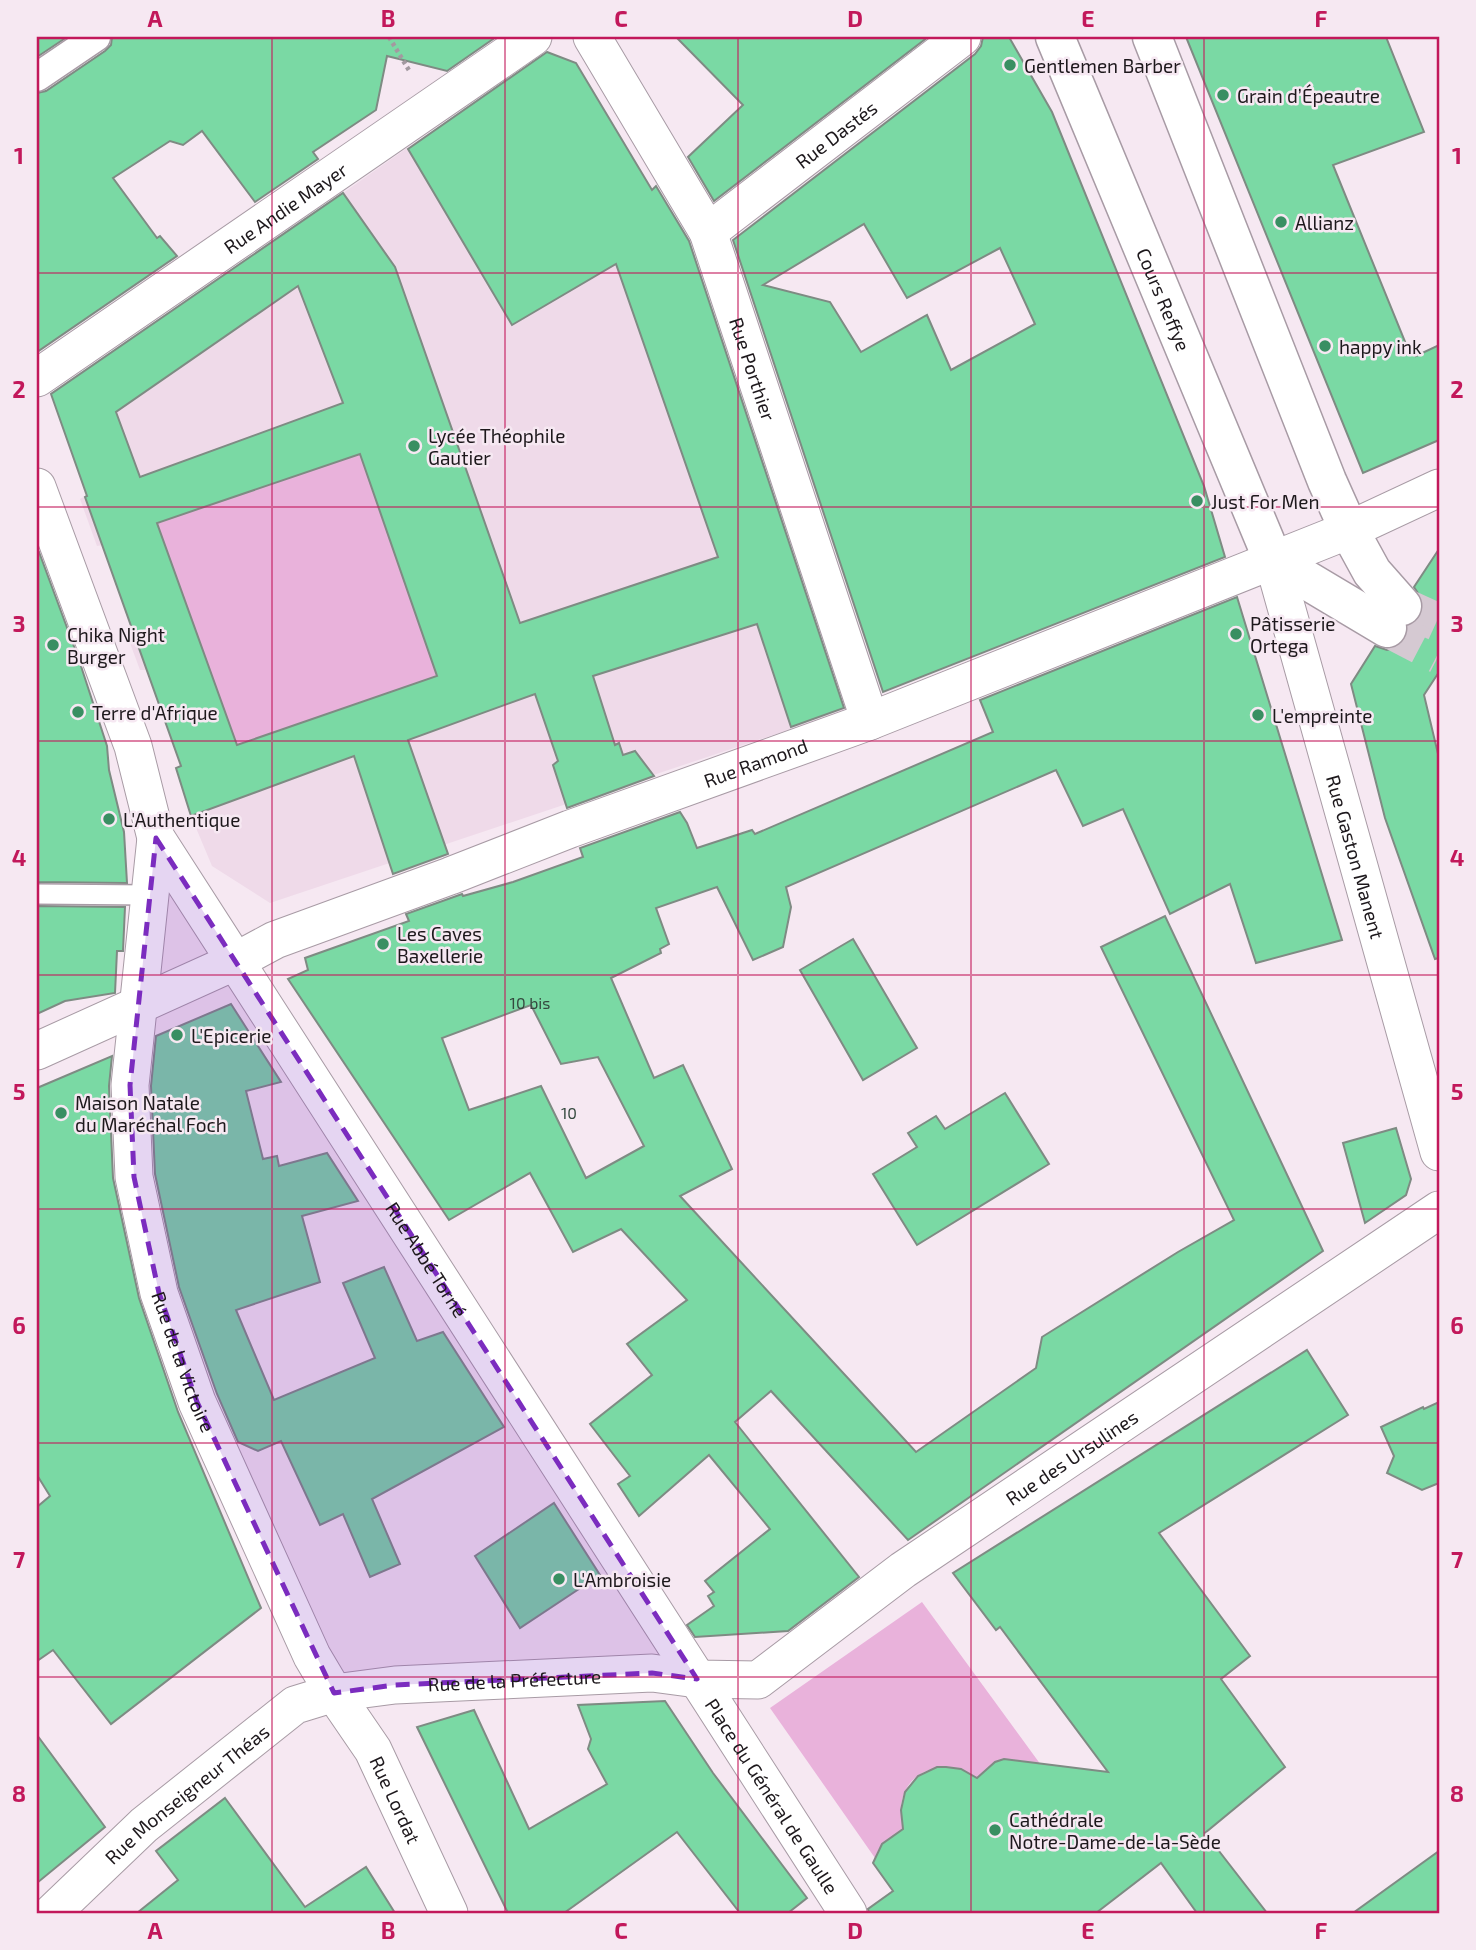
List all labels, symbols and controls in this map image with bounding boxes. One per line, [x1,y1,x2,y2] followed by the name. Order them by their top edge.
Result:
[147,4,163,32] text: A
[381,4,395,32] text: B
[614,4,628,32] text: C
[847,4,863,32] text: D
[1081,4,1095,32] text: E
[1315,4,1328,32] text: F
[1024,54,1181,77] place label: Gentlemen Barber
[1002,57,1018,73] marker: Gentlemen Barber
[1237,84,1380,107] place label: Grain d’Épeautre
[1215,87,1231,103] marker: Grain d’Épeautre
[790,95,881,173] street label: Rue Dastés
[14,141,24,169] text: 1
[1452,141,1462,169] text: 1
[219,157,351,258] street label: Rue Andie Mayer
[1295,211,1354,234] place label: Allianz
[1273,214,1289,230] marker: Allianz
[1133,244,1196,354] street label: Cours Reffye
[726,314,781,424] street label: Rue Porthier
[1339,335,1422,358] place label: happy ink
[1317,338,1333,354] marker: happy ink
[12,375,26,403] text: 2
[1450,375,1464,403] text: 2
[428,424,565,469] place label: Lycée Théophile Gautier
[406,438,422,454] marker: Lycée Théophile Gautier
[1211,490,1320,513] place label: Just For Men
[1189,493,1205,509] marker: Just For Men
[12,609,26,637] text: 3
[1450,609,1464,637] text: 3
[1250,612,1336,657] place label: Pâtisserie Ortega
[67,623,165,668] place label: Chika Night Burger
[1228,626,1244,642] marker: Pâtisserie Ortega
[45,637,61,653] marker: Chika Night Burger
[92,701,218,724] place label: Terre d'Afrique
[70,704,86,720] marker: Terre d'Afrique
[1272,704,1372,727] place label: L'empreinte
[1250,707,1266,723] marker: L'empreinte
[700,733,810,791] street label: Rue Ramond
[1322,772,1390,941] street label: Rue Gaston Manent
[123,808,240,831] place label: L'Authentique
[101,811,117,827] marker: L'Authentique
[12,843,26,871] text: 4
[1450,843,1464,871] text: 4
[397,922,483,967] place label: Les Caves Baxellerie
[375,936,391,952] marker: Les Caves Baxellerie
[510,993,550,1012] house number: 10 bis
[191,1024,271,1047] place label: L'Epicerie
[169,1027,185,1043] marker: L'Epicerie
[13,1077,25,1105] text: 5
[1451,1077,1463,1105] text: 5
[75,1091,227,1136] place label: Maison Natale du Maréchal Foch
[561,1103,577,1122] house number: 10
[53,1105,69,1121] marker: Maison Natale du Maréchal Foch
[382,1197,473,1321] street label: Rue Abbé Torné
[148,1288,220,1435] street label: Rue de la Victoire
[12,1311,26,1339] text: 6
[1450,1311,1464,1339] text: 6
[1001,1404,1142,1509] street label: Rue des Ursulines
[13,1545,25,1573] text: 7
[1451,1545,1463,1573] text: 7
[573,1568,671,1591] place label: L'Ambroisie
[551,1571,567,1587] marker: L'Ambroisie
[427,1664,602,1695] street label: Rue de la Préfecture
[701,1694,844,1898] street label: Place du Général de Gaulle
[100,1719,273,1868] street label: Rue Monseigneur Théas
[366,1752,426,1847] street label: Rue Lordat
[12,1779,26,1807] text: 8
[1450,1779,1464,1807] text: 8
[1009,1808,1221,1853] place label: Cathédrale Notre-Dame-de-la-Sède
[987,1822,1003,1838] marker: Cathédrale Notre-Dame-de-la-Sède
[147,1916,163,1944] text: A
[381,1916,395,1944] text: B
[614,1916,628,1944] text: C
[847,1916,863,1944] text: D
[1081,1916,1095,1944] text: E
[1315,1916,1328,1944] text: F

